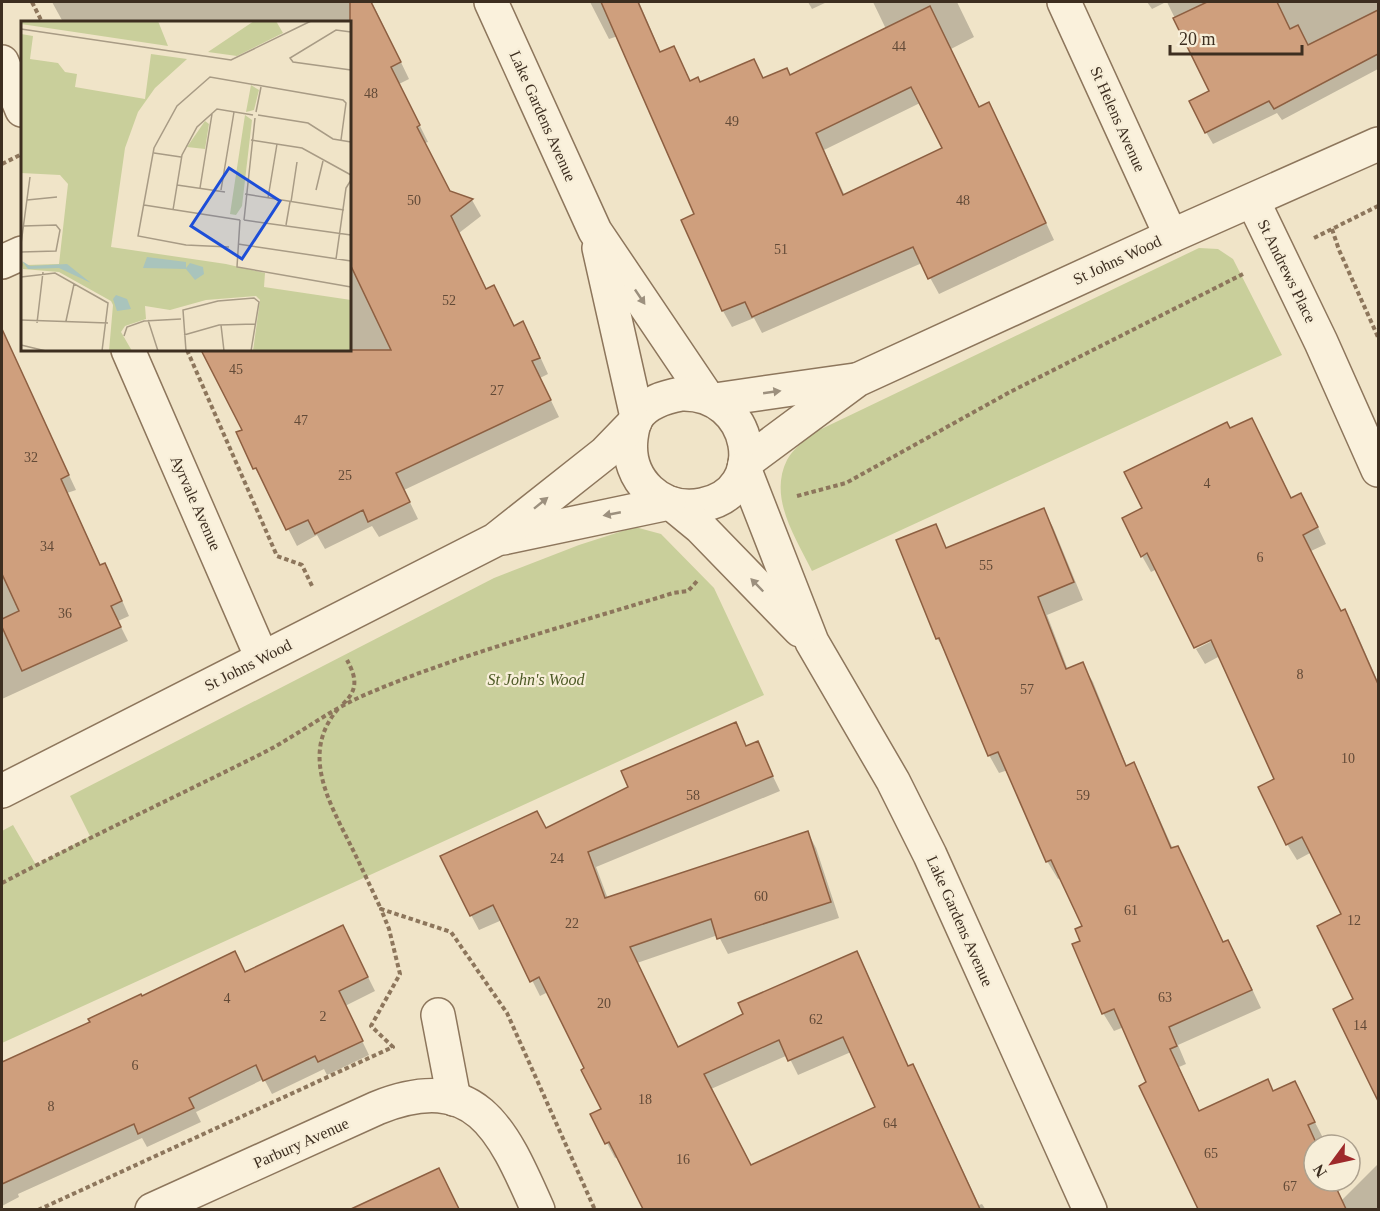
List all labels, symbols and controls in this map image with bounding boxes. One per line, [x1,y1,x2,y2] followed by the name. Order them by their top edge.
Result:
[1170,18,1302,56] scale bar
[21,21,351,351] inset map
[1179,29,1216,49] text: 20 m
[892,39,906,54] house number: 44
[507,48,579,184] street label: Lake Gardens Avenue
[1087,64,1149,174] street label: St Helens Avenue
[364,86,378,101] house number: 48
[725,114,739,129] house number: 49
[407,193,421,208] house number: 50
[956,193,970,208] house number: 48
[1255,217,1319,325] street label: St Andrews Place
[1070,232,1164,288] street label: St Johns Wood
[774,242,788,257] house number: 51
[634,289,645,305] one-way arrow
[442,293,456,308] house number: 52
[229,362,243,377] house number: 45
[490,383,504,398] house number: 27
[763,387,782,396] one-way arrow
[294,413,308,428] house number: 47
[24,450,38,465] house number: 32
[167,453,224,553] street label: Ayrvale Avenue
[338,468,352,483] house number: 25
[1204,476,1211,491] house number: 4
[533,496,549,509] one-way arrow
[602,510,621,520] one-way arrow
[40,539,54,554] house number: 34
[1257,550,1264,565] house number: 6
[979,558,993,573] house number: 55
[750,579,764,593] one-way arrow
[58,606,72,621] house number: 36
[202,636,294,694] street label: St Johns Wood
[1297,667,1304,682] house number: 8
[487,671,586,688] park label: St John's Wood
[1020,682,1034,697] house number: 57
[1341,751,1355,766] house number: 10
[686,788,700,803] house number: 58
[1076,788,1090,803] house number: 59
[550,851,564,866] house number: 24
[924,853,996,989] street label: Lake Gardens Avenue
[754,889,768,904] house number: 60
[1124,903,1138,918] house number: 61
[1347,913,1361,928] house number: 12
[565,916,579,931] house number: 22
[1158,990,1172,1005] house number: 63
[224,991,231,1006] house number: 4
[597,996,611,1011] house number: 20
[320,1009,327,1024] house number: 2
[809,1012,823,1027] house number: 62
[1353,1018,1367,1033] house number: 14
[132,1058,139,1073] house number: 6
[638,1092,652,1107] house number: 18
[48,1099,55,1114] house number: 8
[251,1114,352,1172] street label: Parbury Avenue
[883,1116,897,1131] house number: 64
[1302,1133,1362,1193] north arrow
[1204,1146,1218,1161] house number: 65
[676,1152,690,1167] house number: 16
[1309,1161,1330,1180] text: N
[1283,1179,1297,1194] house number: 67

